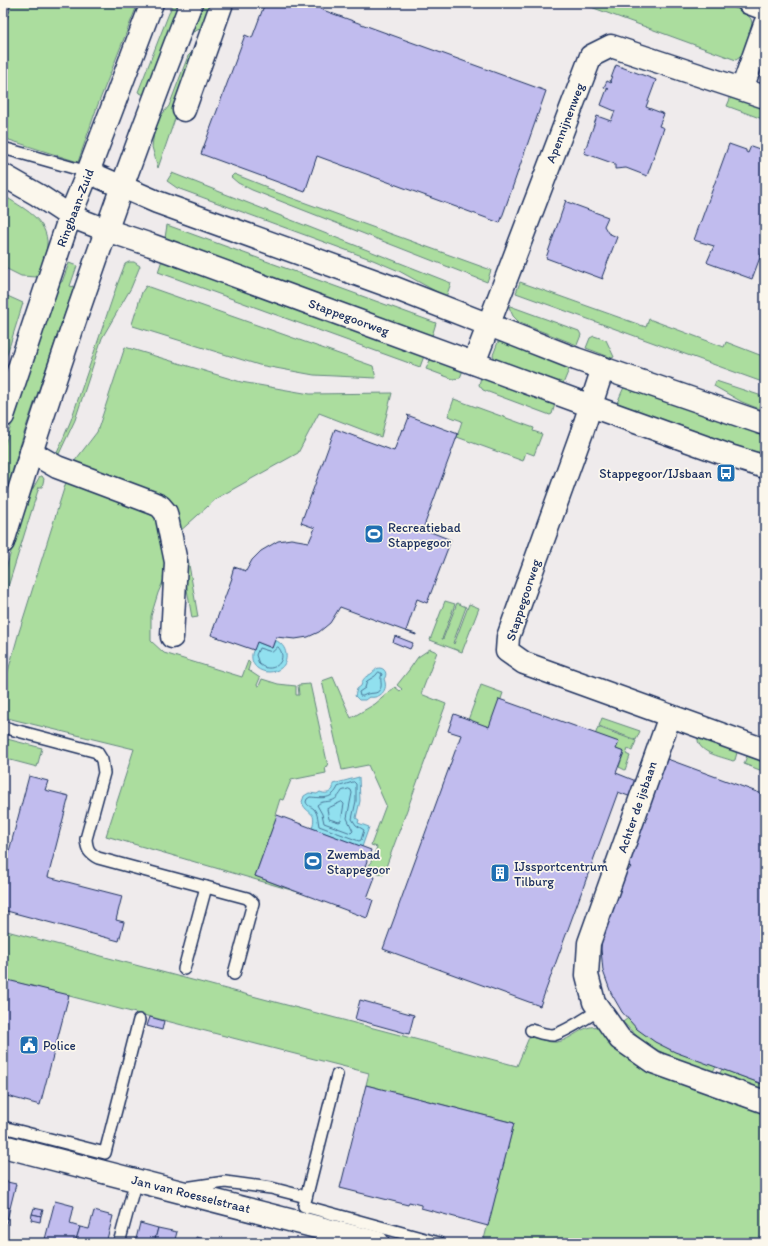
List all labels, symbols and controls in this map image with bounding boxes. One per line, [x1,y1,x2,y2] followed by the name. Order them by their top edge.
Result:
[543,81,587,165] street label: Apennijnenweg
[53,167,97,249] street label: Ringbaan-Zuid
[307,295,392,339] street label: Stappegoorweg
[715,462,737,484] bus stop icon: Stappegoor/IJsbaan
[599,466,713,481] place label: Stappegoor/IJsbaan
[388,520,461,550] place label: Recreatiebad Stappegoor
[363,523,385,545] sports icon: Recreatiebad Stappegoor
[503,557,543,643] street label: Stappegoorweg
[614,759,660,855] street label: Achter de ijsbaan
[327,847,390,877] place label: Zwembad Stappegoor
[302,850,324,872] sports icon: Zwembad Stappegoor
[514,859,608,889] place label: IJssportcentrum Tilburg
[489,862,511,884] building icon: IJssportcentrum Tilburg
[18,1034,40,1056] public building icon: Police
[43,1038,76,1053] place label: Police
[130,1172,252,1216] street label: Jan van Roesselstraat

